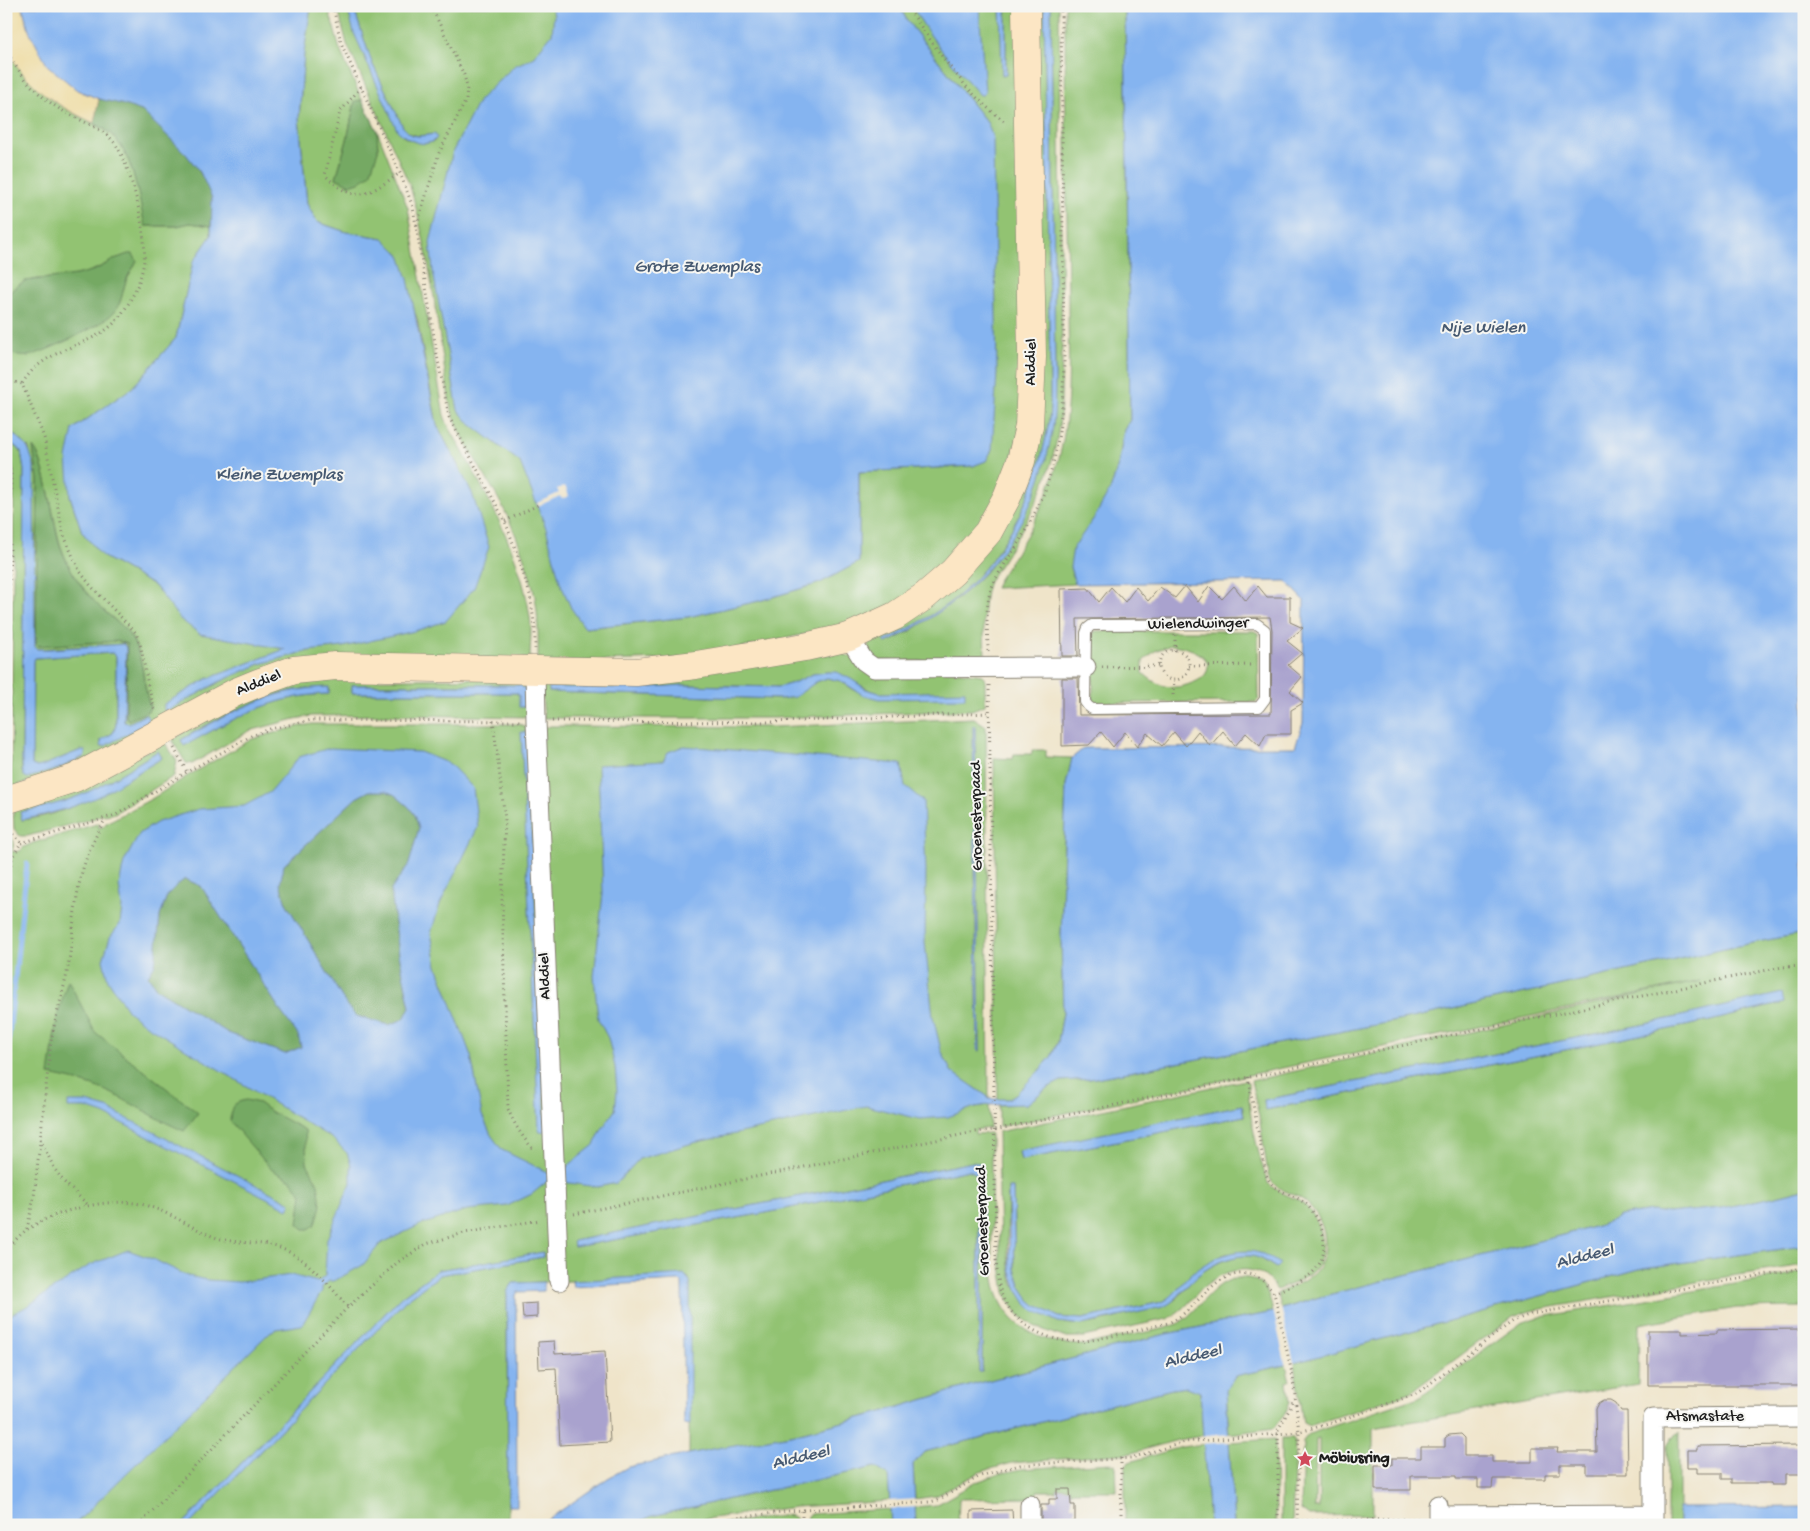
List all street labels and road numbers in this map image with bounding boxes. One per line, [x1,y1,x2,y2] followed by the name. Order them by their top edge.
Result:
[1023,339,1042,385] street label: Alddiel
[1148,615,1250,635] street label: Wielendwinger
[234,666,284,702] street label: Alddiel
[968,759,988,871] street label: Groenesterpaad
[536,952,556,1000] street label: Alddiel
[973,1164,995,1276] street label: Groenesterpaad
[1666,1408,1745,1427] street label: Atsmastate

